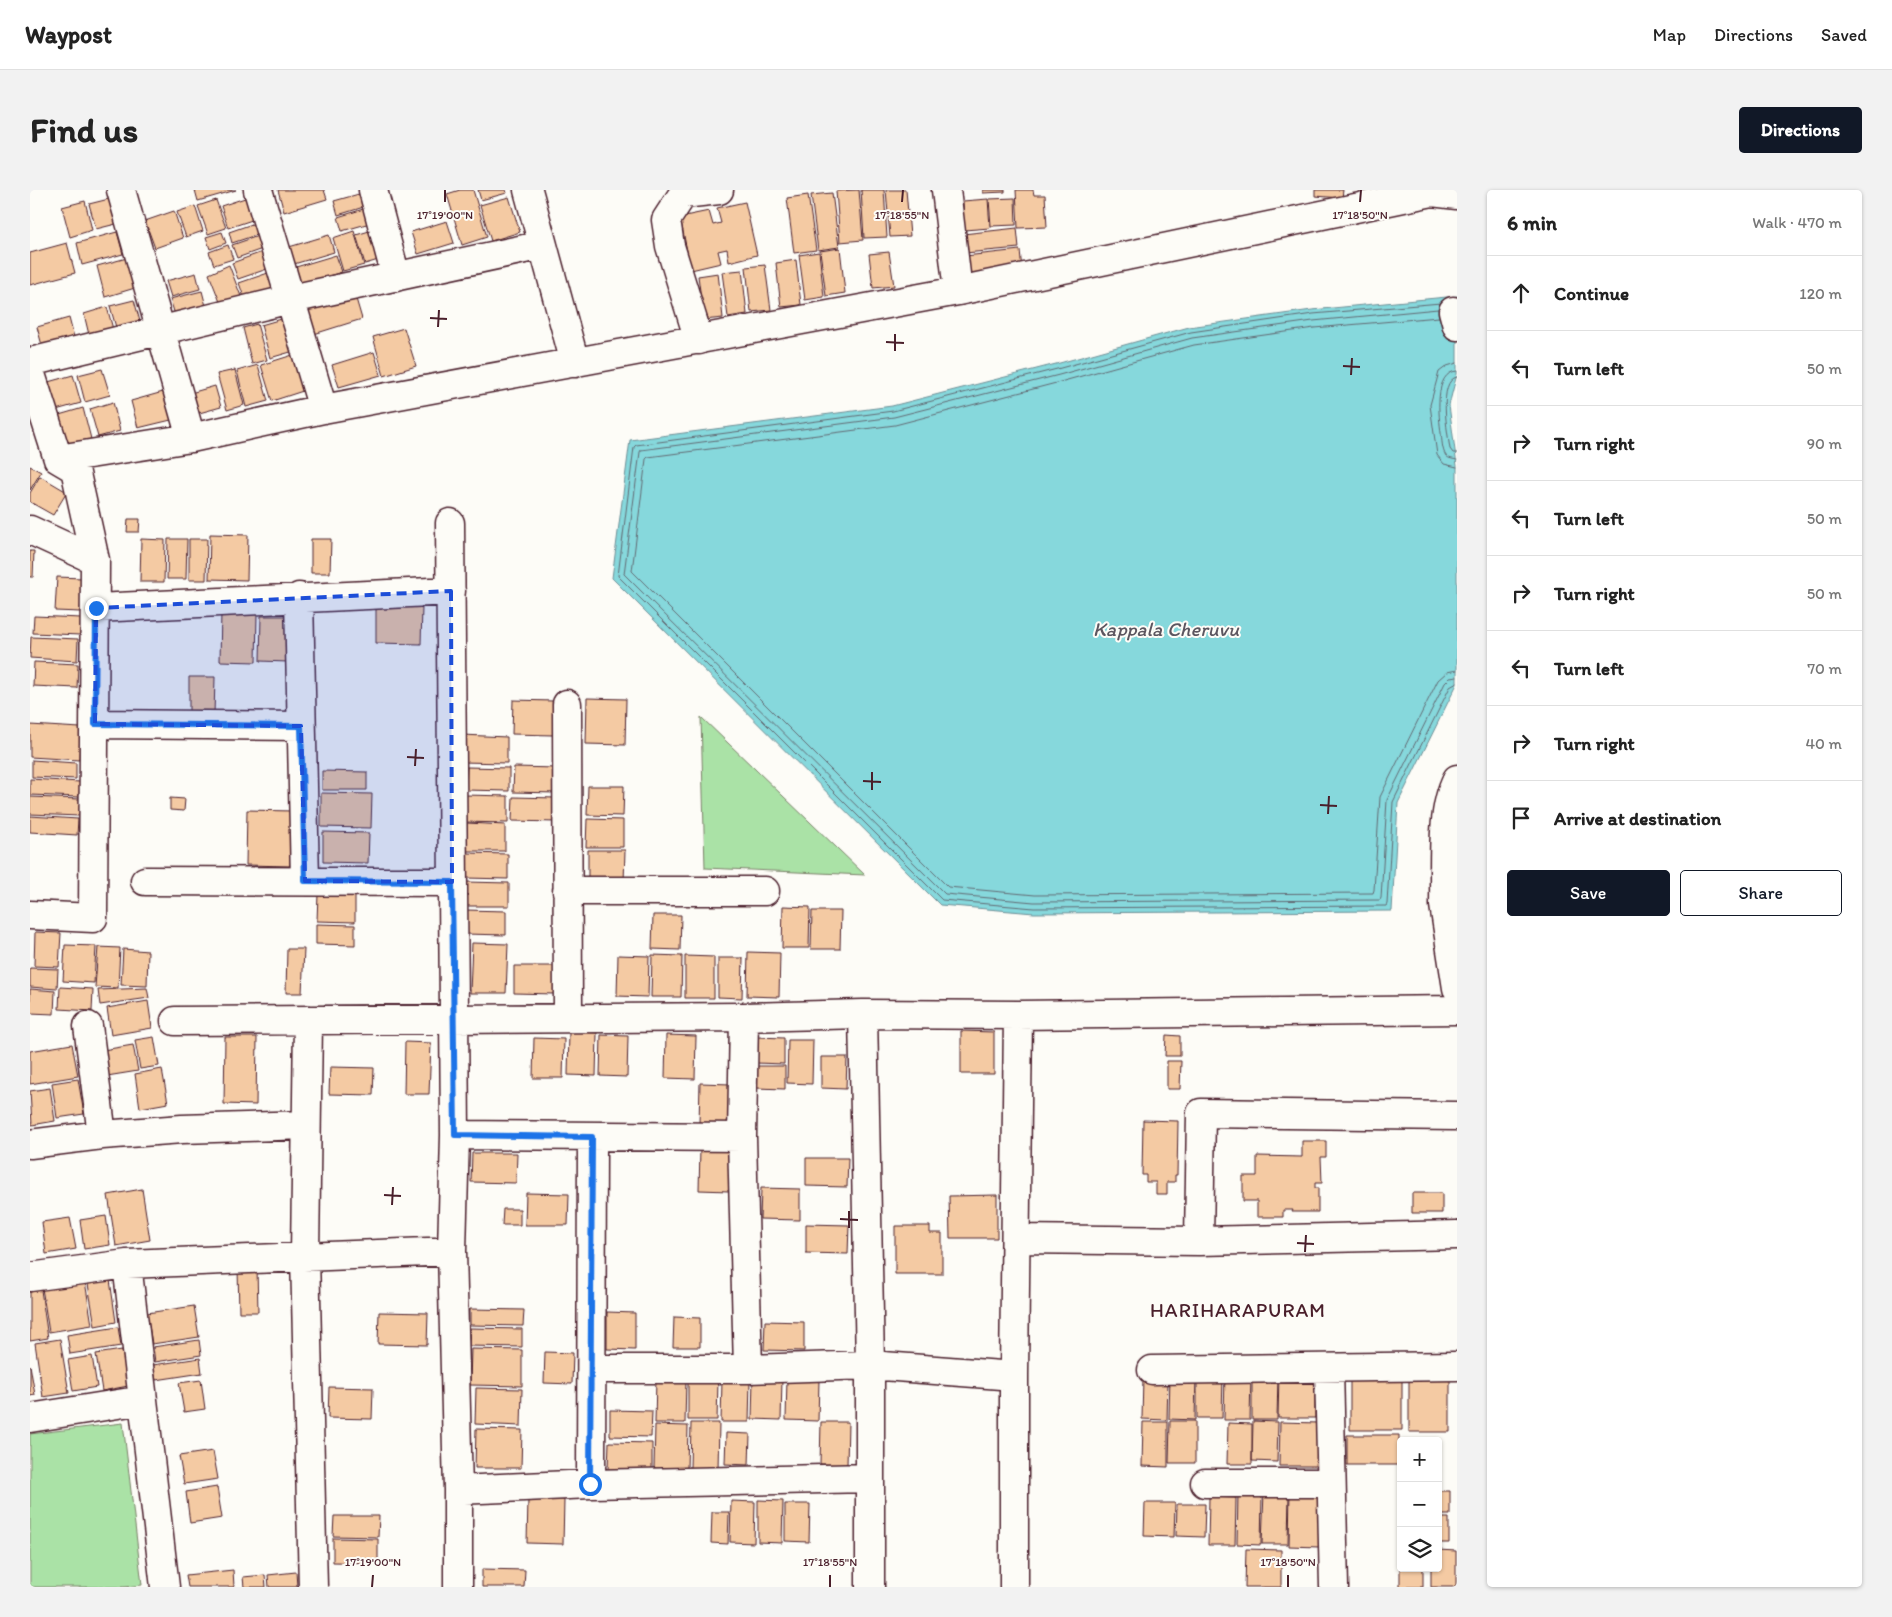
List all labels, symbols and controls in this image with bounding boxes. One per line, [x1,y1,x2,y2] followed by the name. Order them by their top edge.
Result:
[25,20,112,49] text: Waypost
[1653,24,1686,46] text: Map
[1714,24,1793,46] text: Directions
[1821,24,1867,46] text: Saved
[1739,107,1862,153] button: Directions
[30,109,138,151] text: Find us
[417,208,473,222] text: 17°19'00"N
[875,208,929,222] text: 17°18'55"N
[1332,208,1388,222] text: 17°18'50"N
[1507,210,1557,235] text: 6 min
[1752,213,1842,232] text: Walk · 470 m
[1507,279,1535,307] icon: ahead
[1554,282,1629,305] text: Continue
[1799,284,1842,303] text: 120 m
[1507,354,1535,382] icon: left
[1554,357,1624,380] text: Turn left
[1807,359,1842,378] text: 50 m
[1507,429,1535,457] icon: right
[1554,432,1635,455] text: Turn right
[1807,434,1842,453] text: 90 m
[1507,504,1535,532] icon: left
[1554,507,1624,530] text: Turn left
[1807,509,1842,528] text: 50 m
[1507,579,1535,607] icon: right
[1554,582,1635,605] text: Turn right
[1807,584,1842,603] text: 50 m
[85,597,108,620] route end
[1093,617,1240,641] water label: Kappala Cheruvu
[1507,654,1535,682] icon: left
[1554,657,1624,680] text: Turn left
[1807,659,1842,678] text: 70 m
[1507,729,1535,757] icon: right
[1554,732,1635,755] text: Turn right
[1805,734,1842,753] text: 40 m
[1507,804,1535,832] icon: arrive
[1554,807,1721,830] text: Arrive at destination
[1507,870,1670,916] button: Save
[1680,870,1842,916] button: Share
[1150,1298,1326,1322] district label: HARIHARAPURAM
[1397,1437,1442,1572] map controls
[1397,1437,1442,1482] button: +
[579,1473,602,1496] route start
[1397,1482,1442,1527] button: −
[1397,1527,1442,1572] button: layers
[345,1555,401,1569] text: 17°19'00"N
[803,1555,857,1569] text: 17°18'55"N
[1260,1555,1316,1569] text: 17°18'50"N

